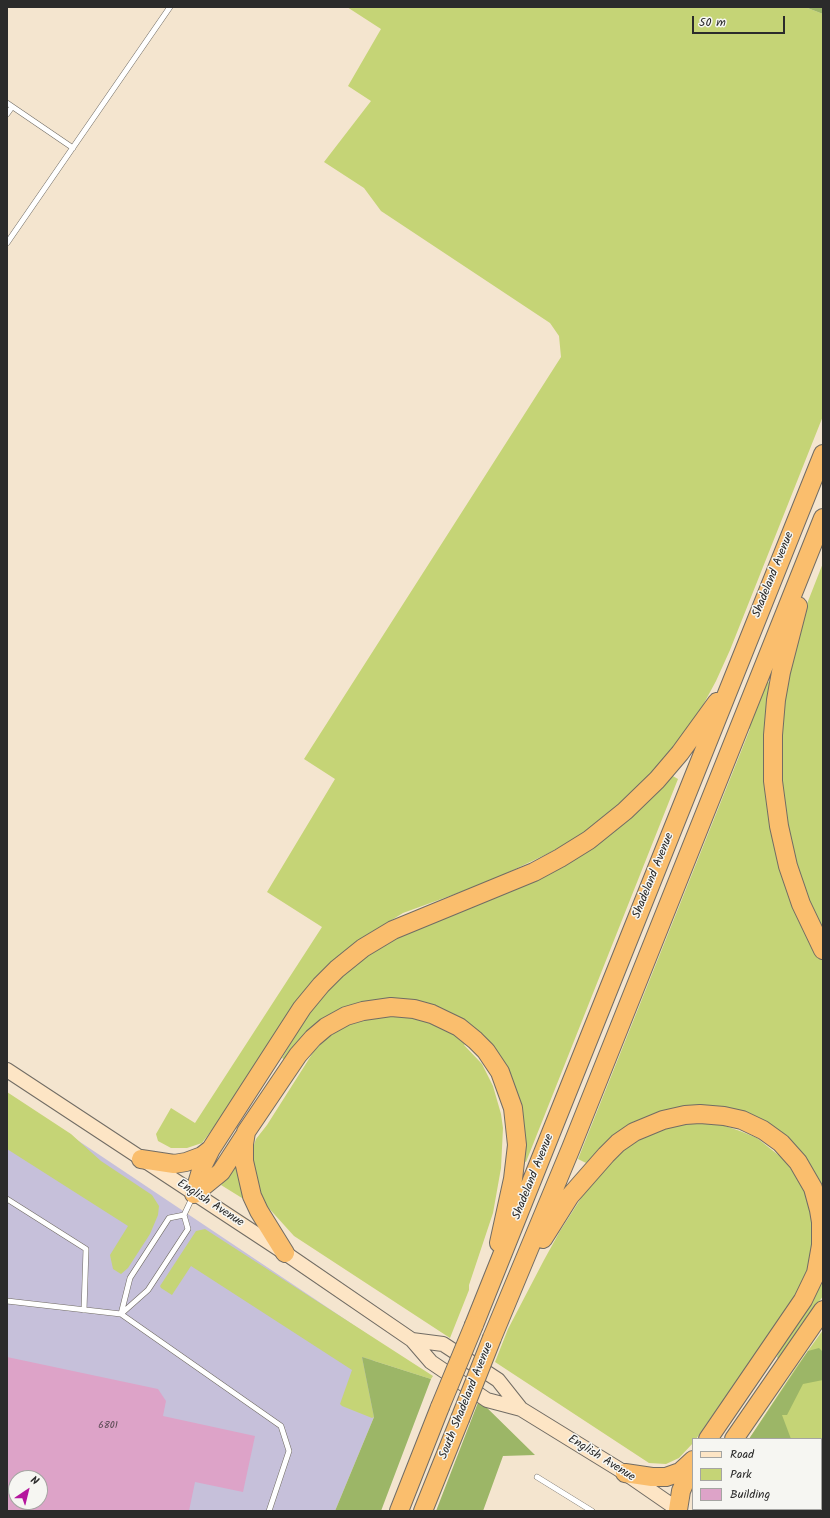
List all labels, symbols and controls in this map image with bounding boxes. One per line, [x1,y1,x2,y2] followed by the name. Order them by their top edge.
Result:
[694,8,787,34] scale bar
[699,13,726,32] text: 50 m
[750,530,798,620] street label: Shadeland Avenue
[630,831,678,921] street label: Shadeland Avenue
[510,1132,558,1222] street label: Shadeland Avenue
[174,1177,246,1231] street label: English Avenue
[437,1341,497,1461] street label: South Shadeland Avenue
[98,1420,118,1432] house number: 6801
[565,1433,637,1485] street label: English Avenue
[692,1438,822,1510] legend
[730,1445,754,1464] text: Road
[730,1465,752,1484] text: Park
[8,1470,48,1510] north arrow
[26,1472,42,1490] text: N
[730,1485,770,1504] text: Building

